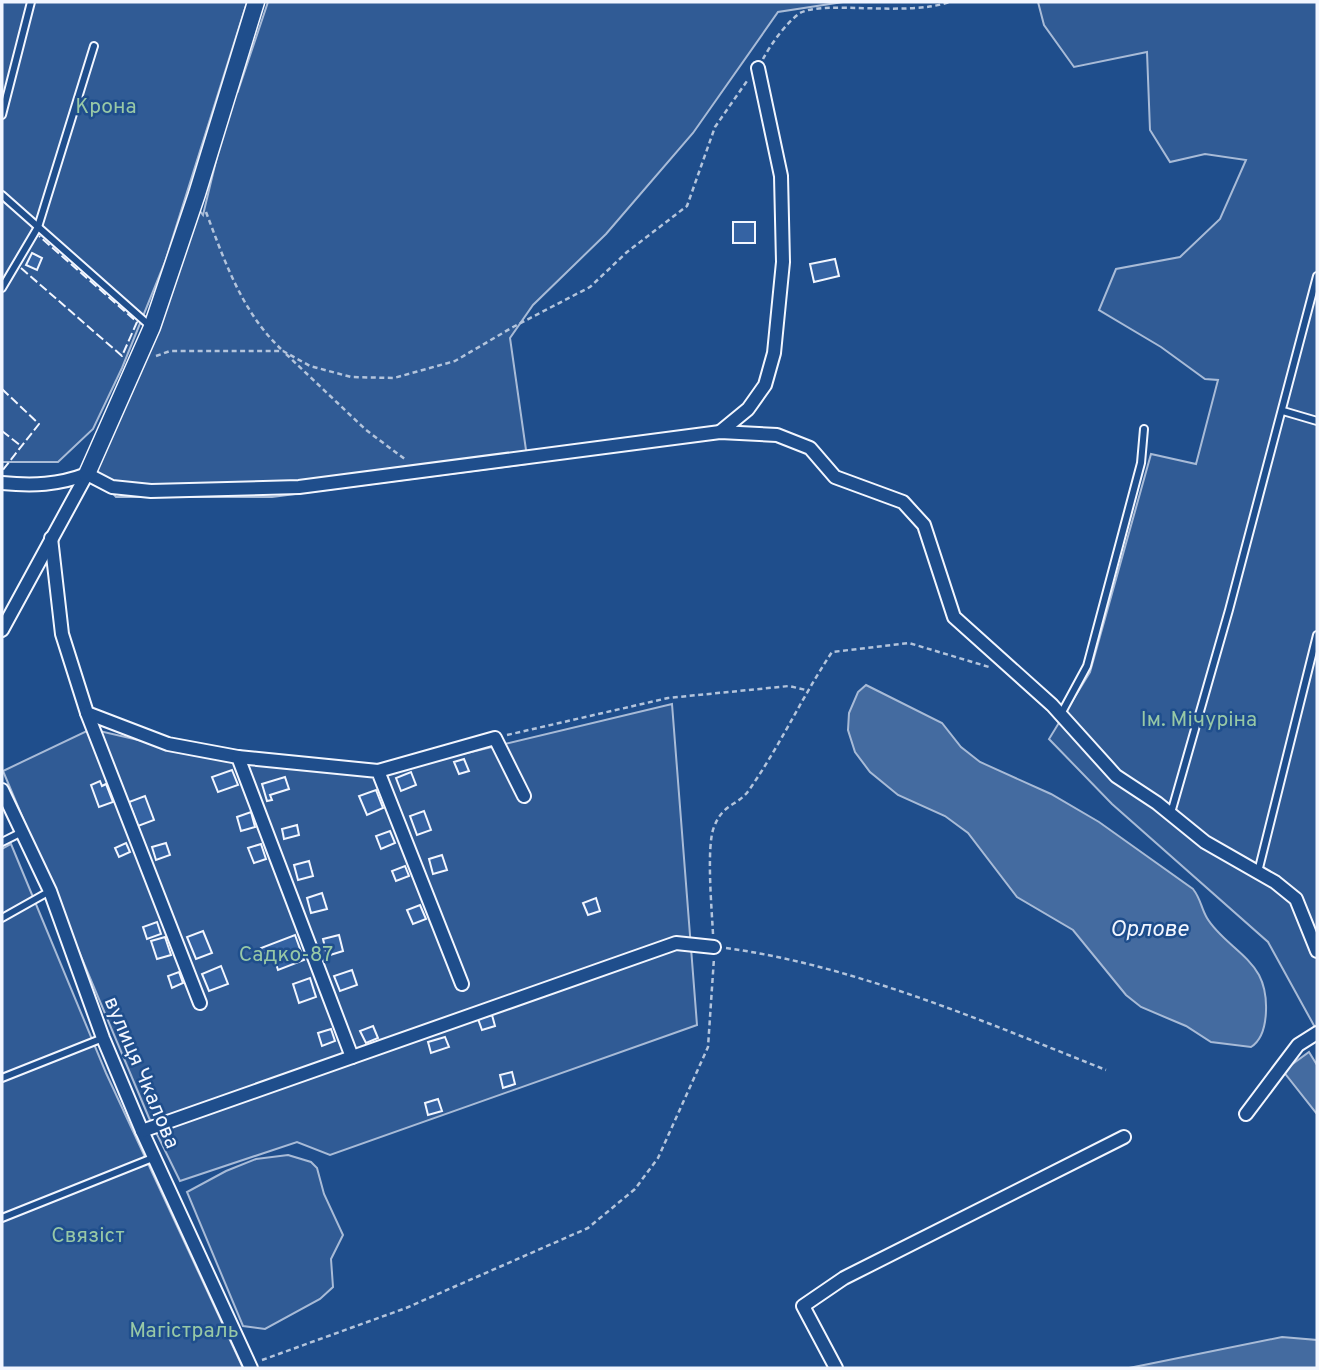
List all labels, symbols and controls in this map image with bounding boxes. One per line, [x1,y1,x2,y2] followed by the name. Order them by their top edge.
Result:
[75,94,137,121] park label: Крона
[1141,707,1257,734] park label: Ім. Мічуріна
[1110,916,1189,945] water label: Орлове
[239,942,333,969] park label: Садко-87
[97,993,185,1153] street label: вулиця Чкалова
[51,1223,125,1250] park label: Связіст
[129,1318,239,1345] park label: Магістраль

